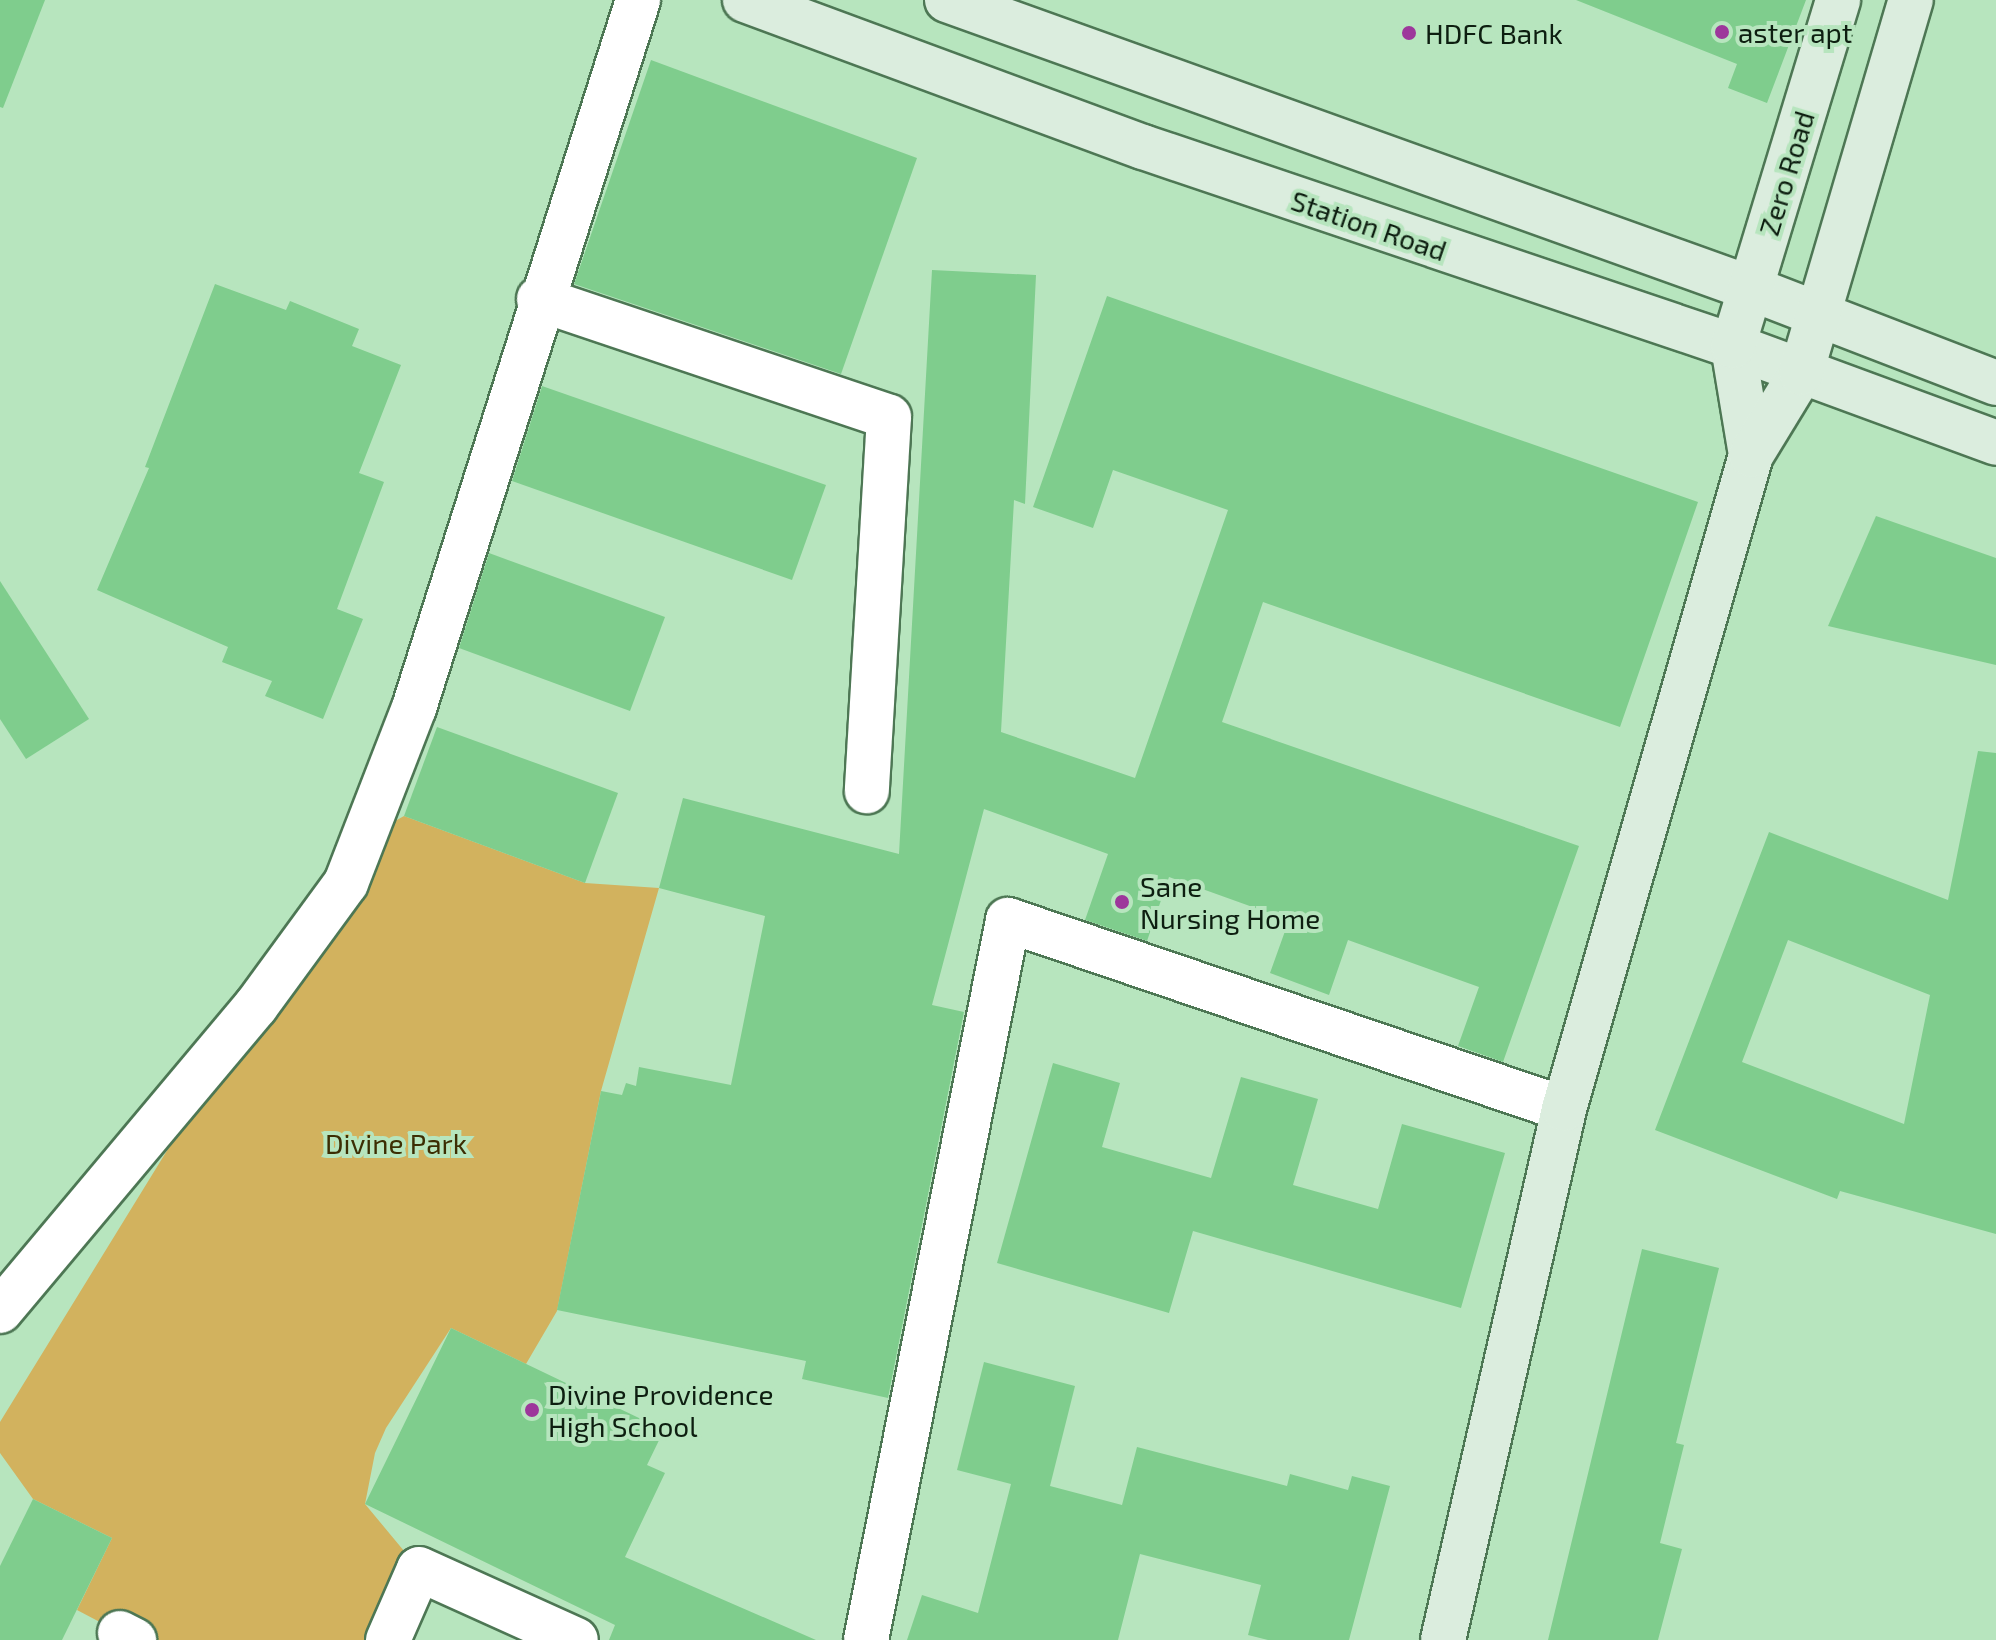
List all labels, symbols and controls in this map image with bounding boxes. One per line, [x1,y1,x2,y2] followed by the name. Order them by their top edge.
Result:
[1738,15,1853,49] place label: aster apt
[1425,16,1563,50] place label: HDFC Bank
[1713,23,1731,41] marker: aster apt
[1400,24,1418,42] marker: HDFC Bank
[1751,107,1821,239] street label: Zero Road
[1287,183,1451,267] street label: Station Road
[1140,869,1320,935] place label: Sane Nursing Home
[1111,891,1133,913] marker: Sane Nursing Home
[325,1126,467,1160] park label: Divine Park
[548,1377,774,1443] place label: Divine Providence High School
[523,1401,541,1419] marker: Divine Providence High School

